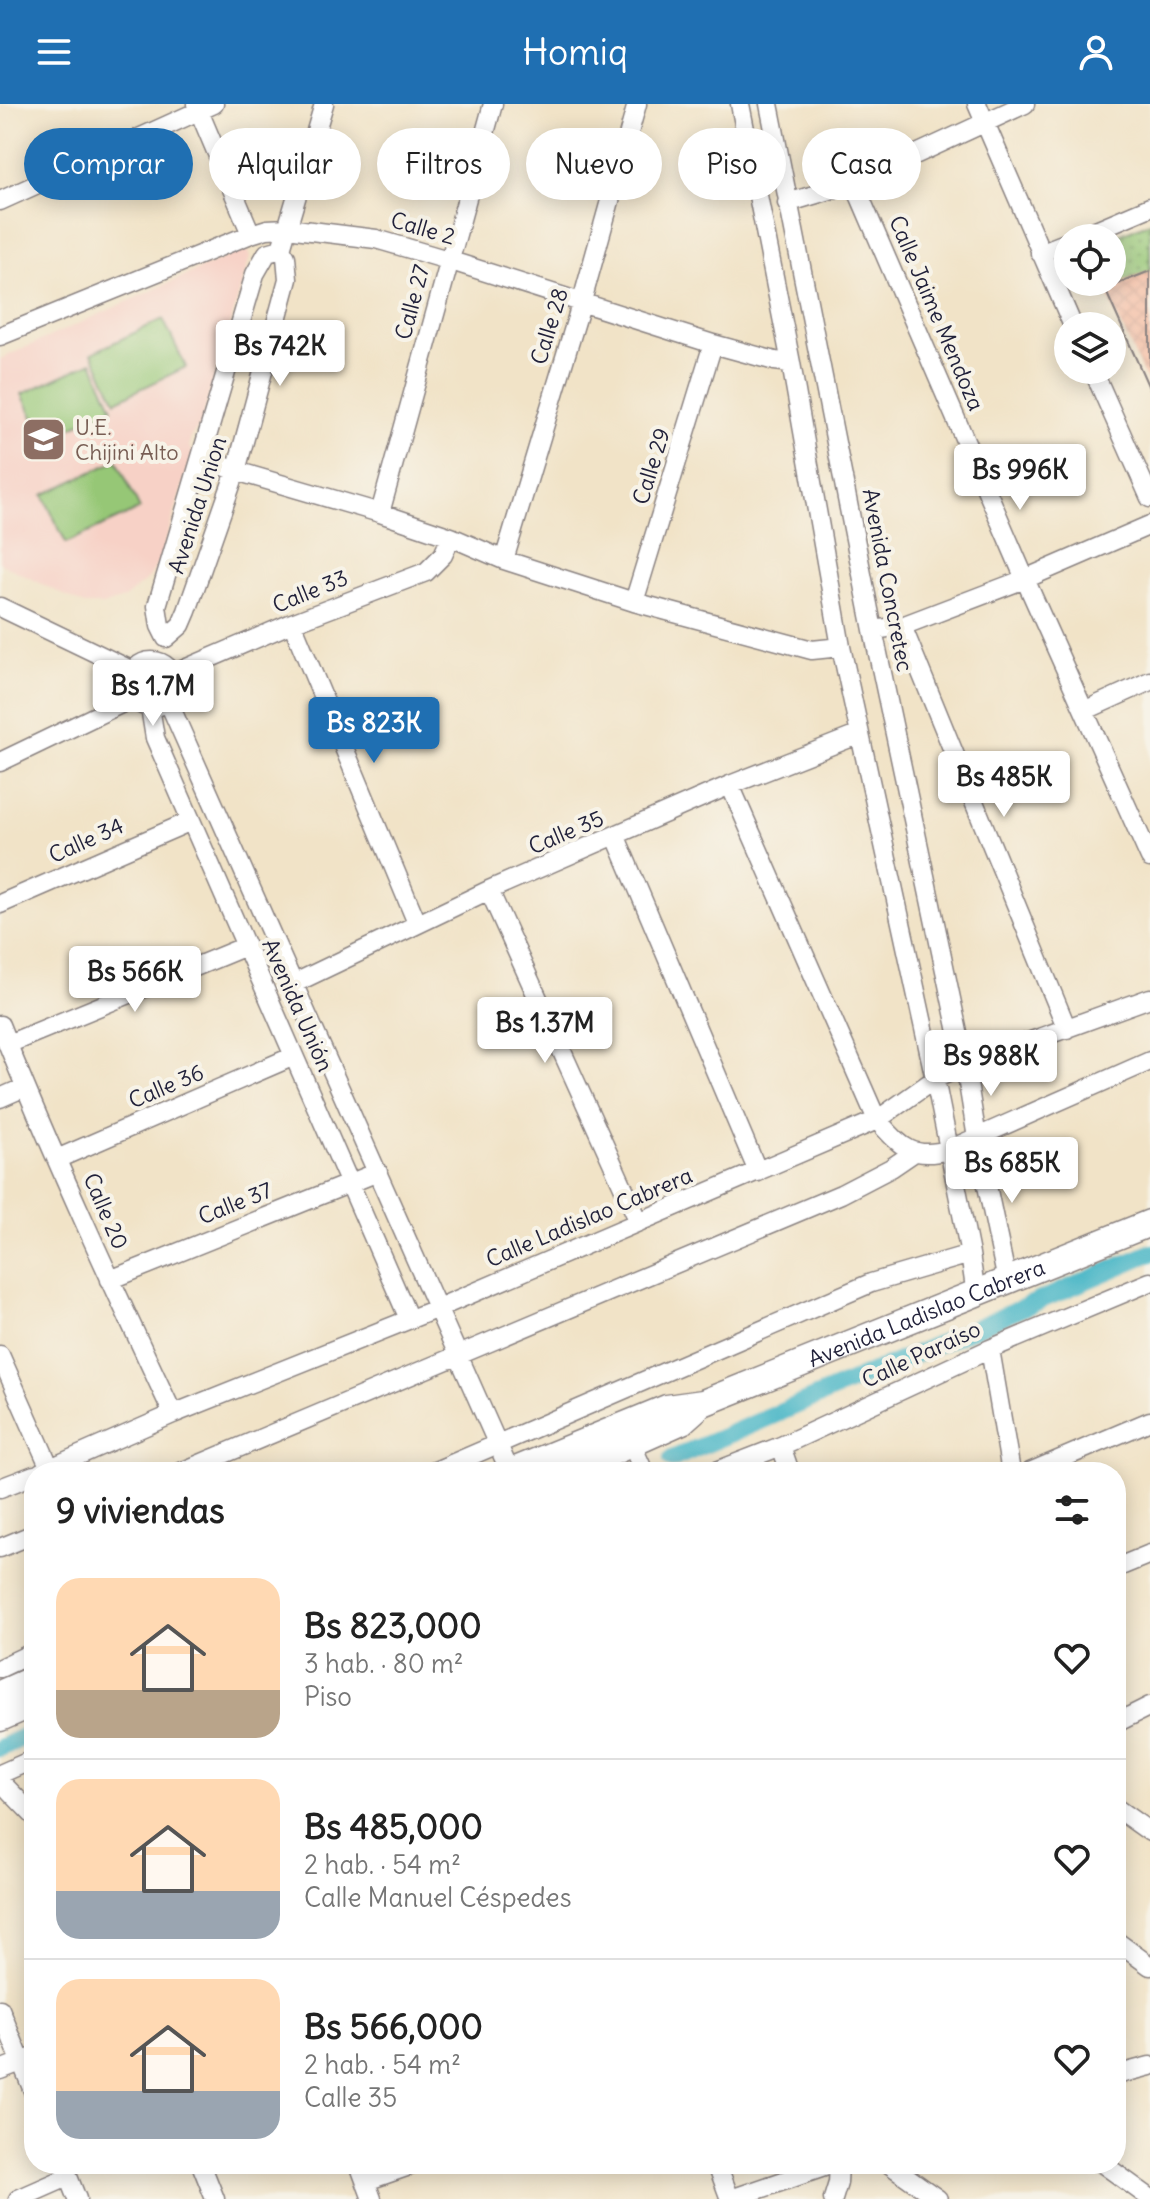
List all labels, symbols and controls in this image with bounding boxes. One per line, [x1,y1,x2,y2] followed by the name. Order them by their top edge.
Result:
[32,30,76,74] icon: menu
[522,30,628,75] text: Homiq
[1074,30,1118,74] icon: person
[24,128,193,200] chip: Comprar
[209,128,361,200] chip: Alquilar
[377,128,510,200] chip: Filtros
[526,128,662,200] chip: Nuevo
[678,128,786,200] chip: Piso
[802,128,921,200] chip: Casa
[387,205,459,251] street label: Calle 2
[883,211,991,415] street label: Calle Jaime Mendoza
[1054,224,1126,384] map controls
[1054,224,1126,296] button: locate
[389,261,435,343] street label: Calle 27
[524,284,574,368] street label: Calle 28
[1054,312,1126,384] button: layers
[206,320,354,388] pin: Bs 742K
[234,329,326,362] text: Bs 742K
[75,413,179,466] place label: U.E. Chijini Alto
[20,416,68,464] school or university icon: U.E. Chijini Alto
[626,424,676,508] street label: Calle 29
[162,433,232,577] street label: Avenida Union
[946,444,1094,512] pin: Bs 996K
[972,453,1068,486] text: Bs 996K
[857,486,919,674] street label: Avenida Concretec
[268,563,352,619] street label: Calle 33
[79,660,227,728] pin: Bs 1.7M
[111,669,195,702] text: Bs 1.7M
[300,697,448,765] pin: Bs 823K
[326,706,422,739] text: Bs 823K
[930,751,1078,819] pin: Bs 485K
[956,760,1052,793] text: Bs 485K
[524,804,608,860] street label: Calle 35
[44,811,128,869] street label: Calle 34
[256,934,340,1076] street label: Avenida Unión
[61,946,209,1014] pin: Bs 566K
[87,955,183,988] text: Bs 566K
[462,997,628,1065] pin: Bs 1.37M
[495,1006,595,1039] text: Bs 1.37M
[917,1030,1065,1098] pin: Bs 988K
[943,1039,1039,1072] text: Bs 988K
[124,1058,208,1114] street label: Calle 36
[938,1137,1086,1205] pin: Bs 685K
[964,1146,1060,1179] text: Bs 685K
[482,1161,696,1273] street label: Calle Ladislao Cabrera
[77,1169,135,1253] street label: Calle 20
[194,1175,276,1230] street label: Calle 37
[804,1253,1049,1373] street label: Avenida Ladislao Cabrera
[857,1314,985,1394] street label: Calle Paraíso
[1050,1488,1094,1532] icon: filters
[56,1489,225,1532] text: 9 viviendas
[304,1604,482,1647] text: Bs 823,000
[120,1610,216,1706] icon: home
[1050,1636,1094,1680] icon: heart
[304,1647,463,1680] text: 3 hab. · 80 m²
[304,1680,352,1713] text: Piso
[304,1805,483,1848] text: Bs 485,000
[120,1811,216,1907] icon: home
[1050,1837,1094,1881] icon: heart
[304,1848,461,1881] text: 2 hab. · 54 m²
[304,1881,571,1914] text: Calle Manuel Céspedes
[304,2005,483,2048] text: Bs 566,000
[120,2011,216,2107] icon: home
[1050,2037,1094,2081] icon: heart
[304,2048,461,2081] text: 2 hab. · 54 m²
[304,2081,397,2114] text: Calle 35

